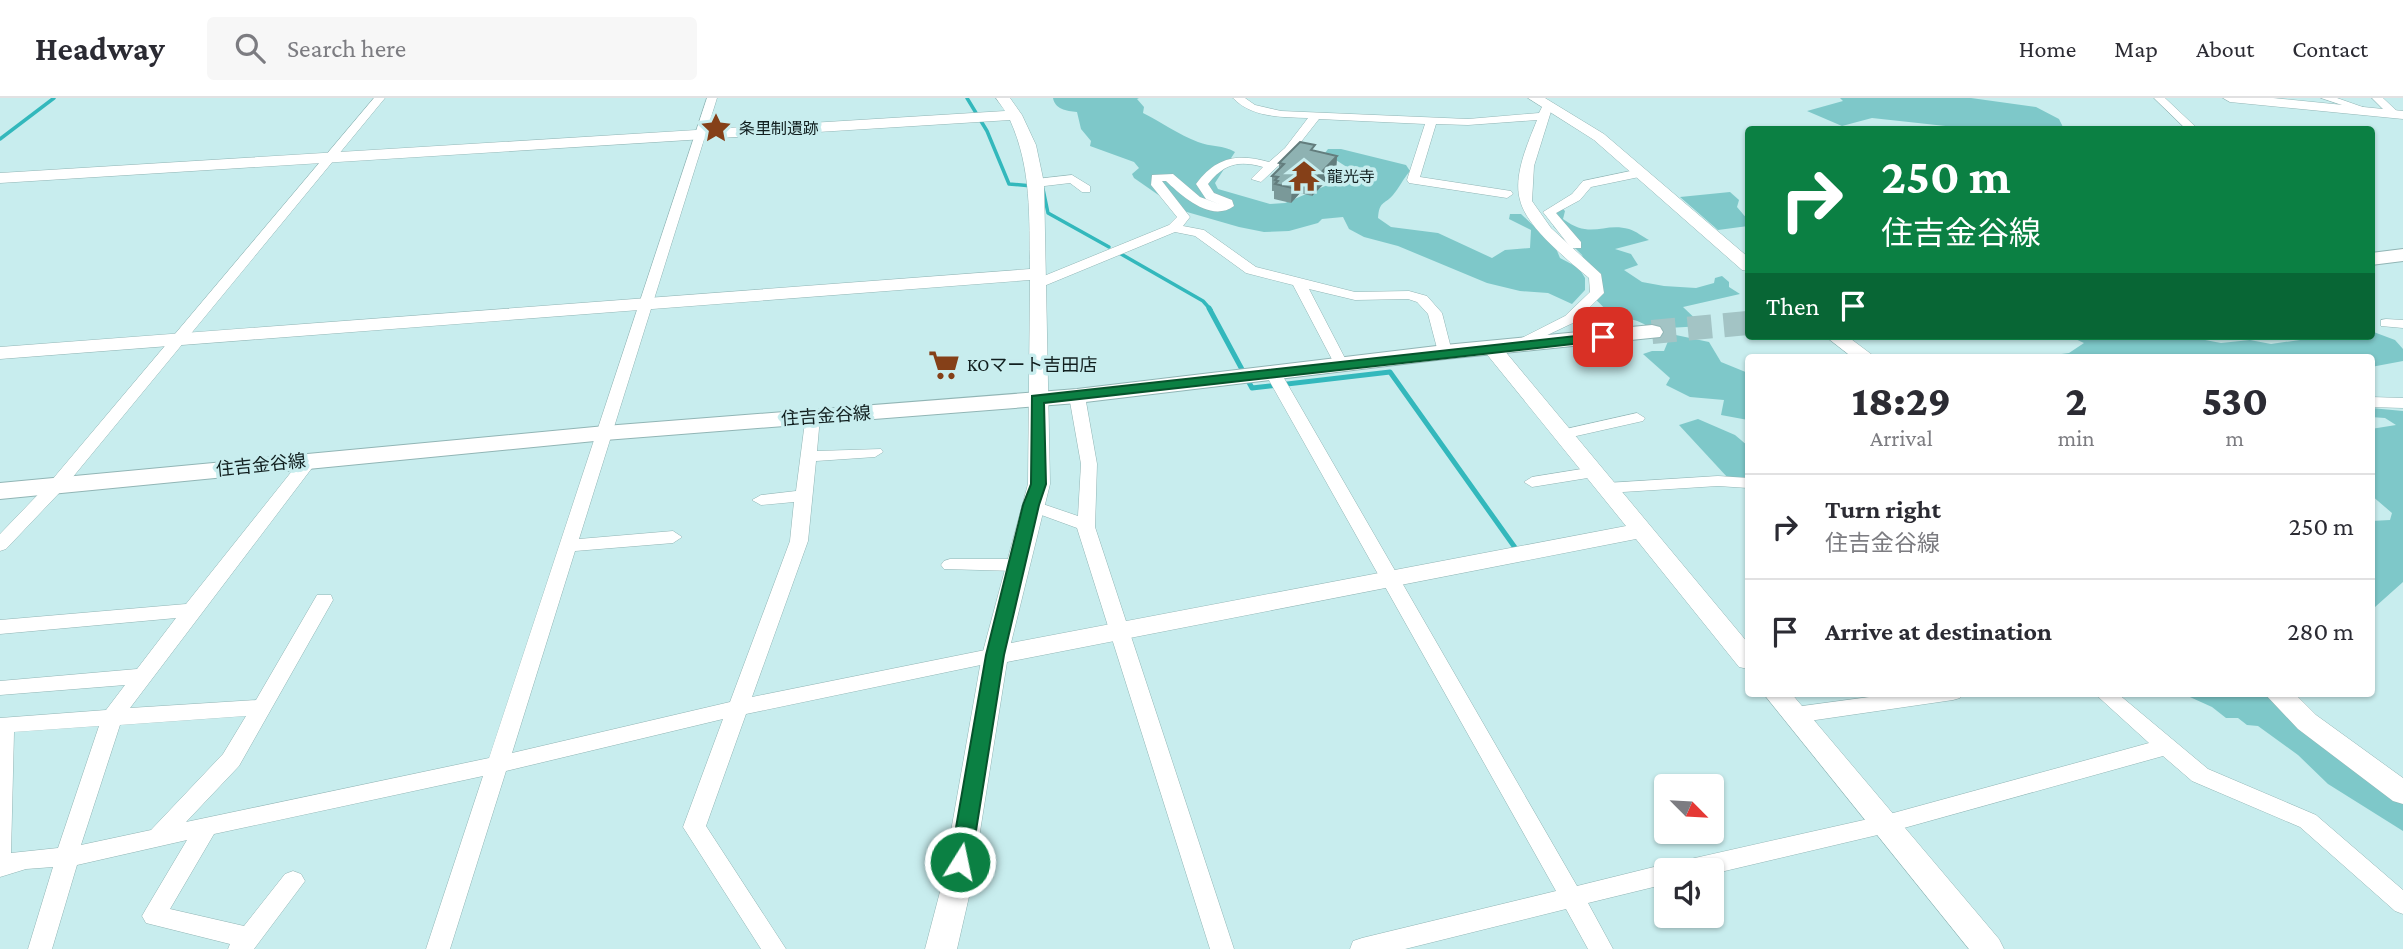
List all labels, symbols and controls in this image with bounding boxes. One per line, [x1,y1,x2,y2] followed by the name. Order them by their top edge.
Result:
[207,17,697,80] search box
[231,29,269,67] icon: search
[35,30,165,67] text: Headway
[287,34,406,63] text: Search here
[2019,35,2076,62] text: Home
[2114,35,2158,62] text: Map
[2196,35,2254,62] text: About
[2292,35,2368,62] text: Contact
[699,111,733,145] place icon: 条里制遺跡
[739,120,819,137] place label: 条里制遺跡
[1881,149,2011,204] text: 250 m
[1766,154,1857,245] icon: right
[1287,159,1321,193] temple icon: 龍光寺
[1327,168,1375,185] place label: 龍光寺
[1881,215,2041,251] text: 住吉金谷線
[1834,287,1872,325] icon: arrive
[1766,292,1820,321] text: Then
[1573,307,1633,367] pin
[1584,318,1622,356] icon: arrive
[927,348,961,382] supermarket icon: KOマート吉田店
[967,355,1097,375] place label: KOマート吉田店
[1852,377,1951,424] text: 18:29
[2065,377,2087,424] text: 2
[2201,377,2268,424] text: 530
[780,403,872,429] street label: 住吉金谷線
[1870,425,1933,451] text: Arrival
[2058,425,2095,451] text: min
[2226,425,2244,451] text: m
[215,450,307,480] street label: 住吉金谷線
[1825,495,1941,524] text: Turn right
[1766,508,1804,546] icon: right
[2289,512,2354,541] text: 250 m
[1825,530,1940,556] text: 住吉金谷線
[1766,613,1804,651] icon: arrive
[1825,617,2052,646] text: Arrive at destination
[2287,617,2354,646] text: 280 m
[1654,774,1724,844] north arrow
[1654,774,1724,928] map controls
[923,825,997,899] position arrow
[1654,858,1724,928] button: sound

